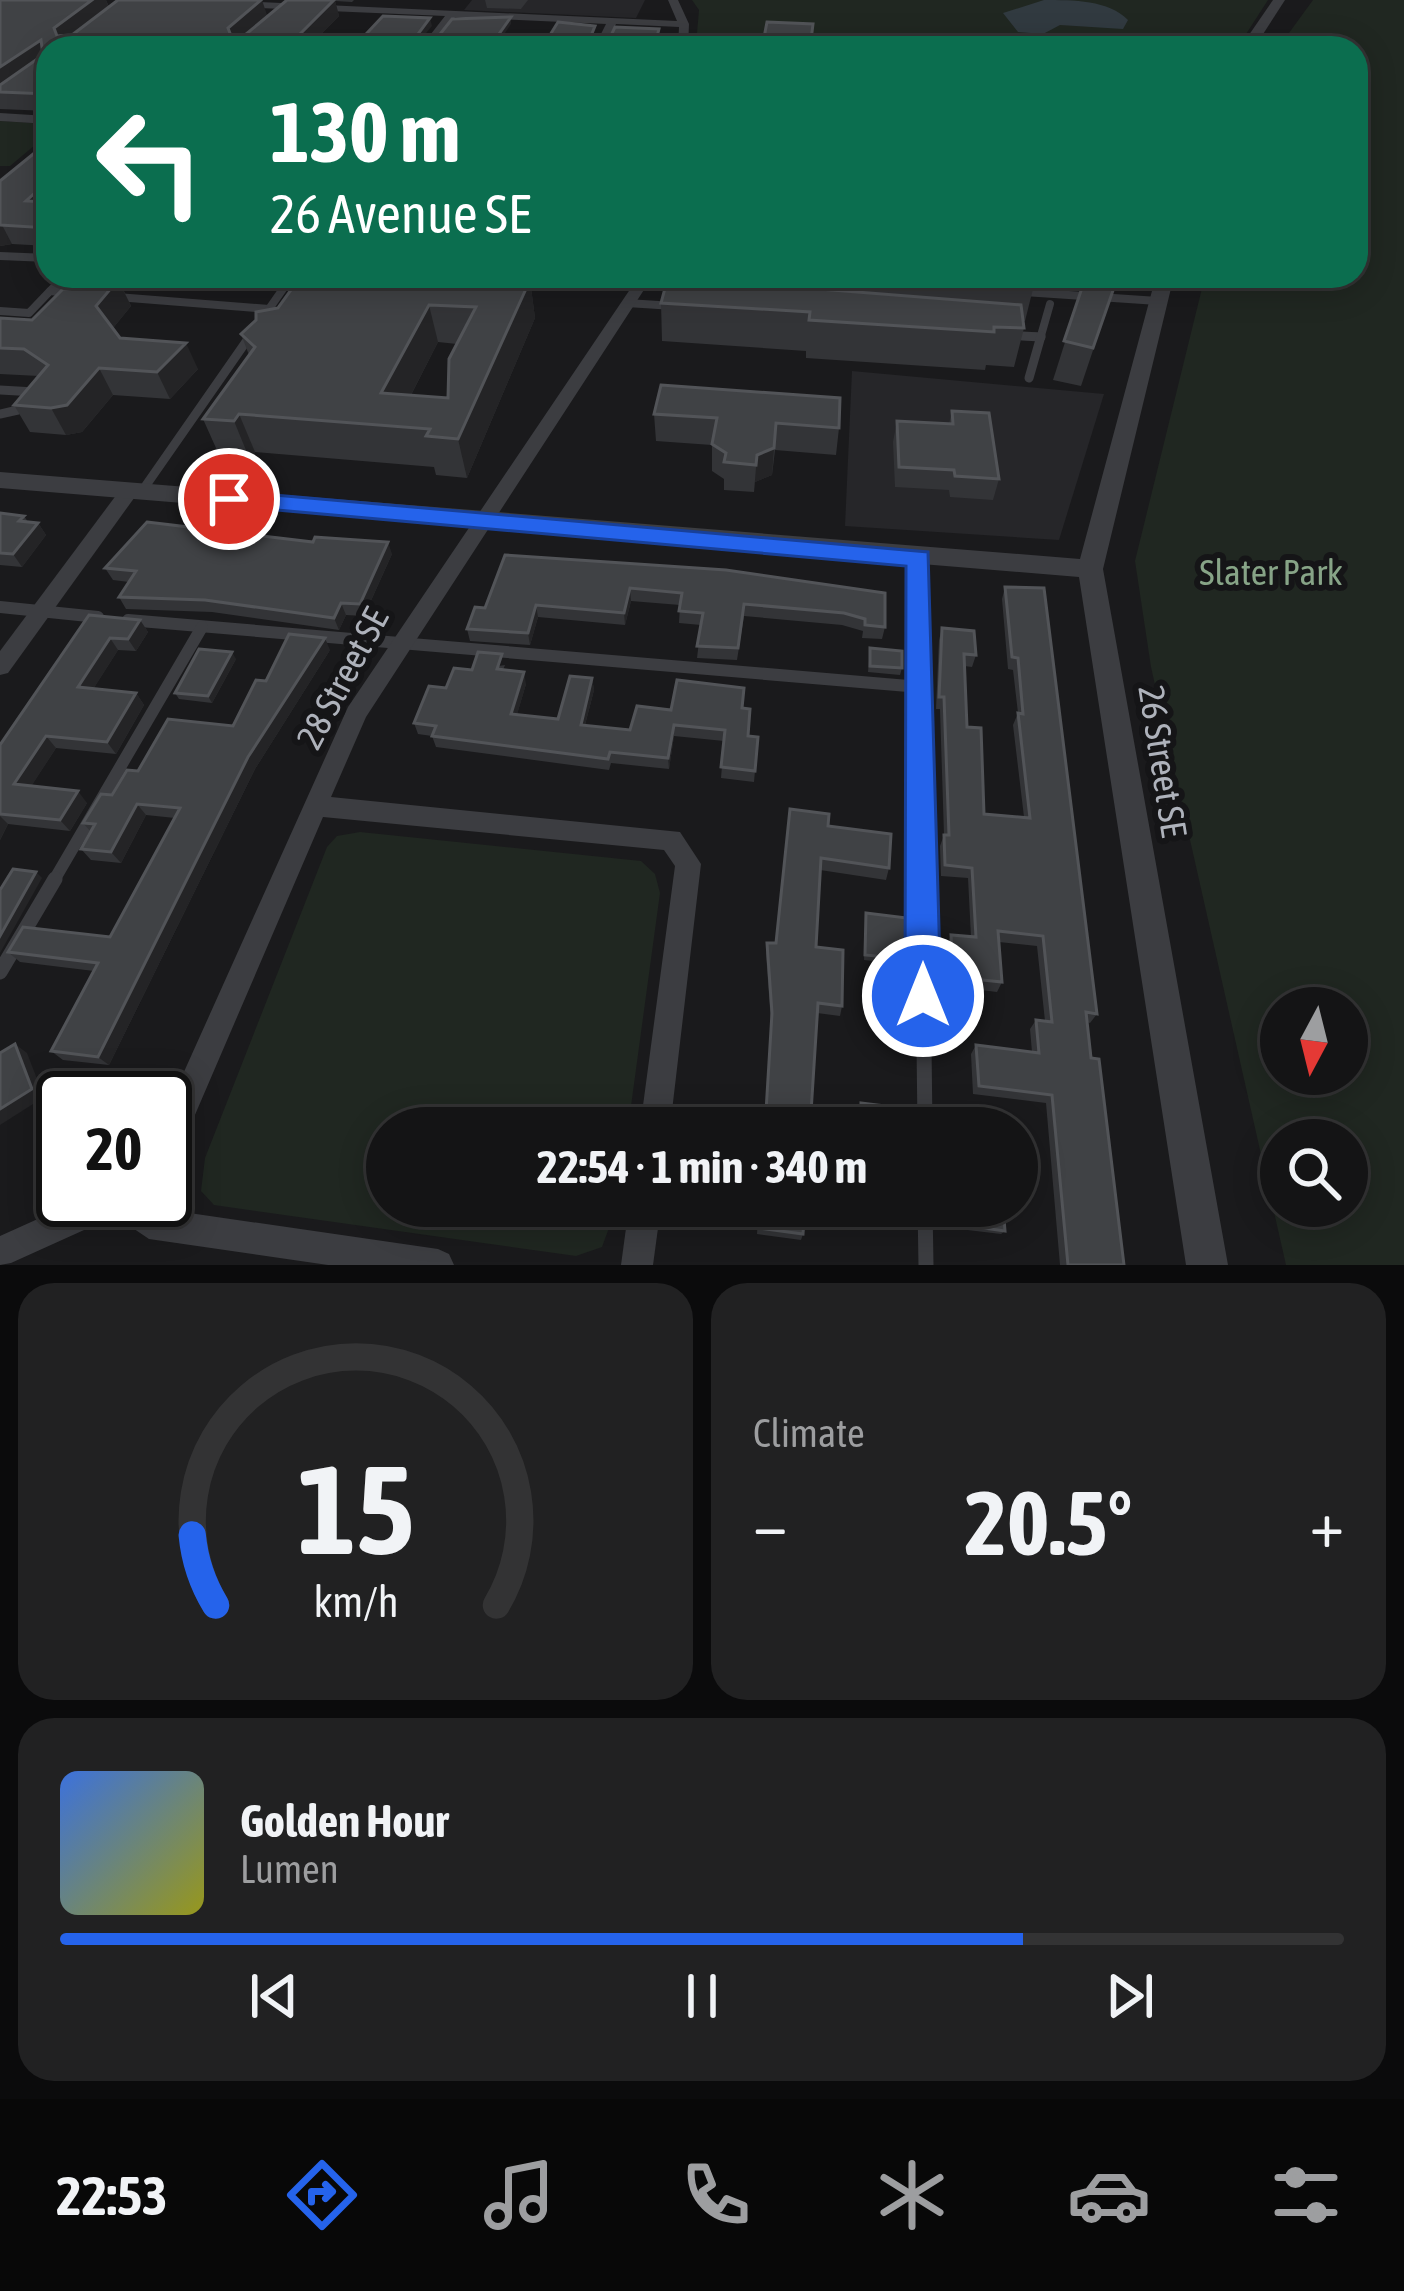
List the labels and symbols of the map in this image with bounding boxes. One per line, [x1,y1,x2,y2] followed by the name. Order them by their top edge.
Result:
[178,448,280,550] pin
[1199,551,1343,593] park label: Slater Park
[288,601,396,755] street label: 28 Street SE
[1130,682,1196,840] street label: 26 Street SE
[860,933,986,1059] position arrow
[1260,987,1368,1095] north arrow
[36,1071,192,1227] speed limit sign: 20

